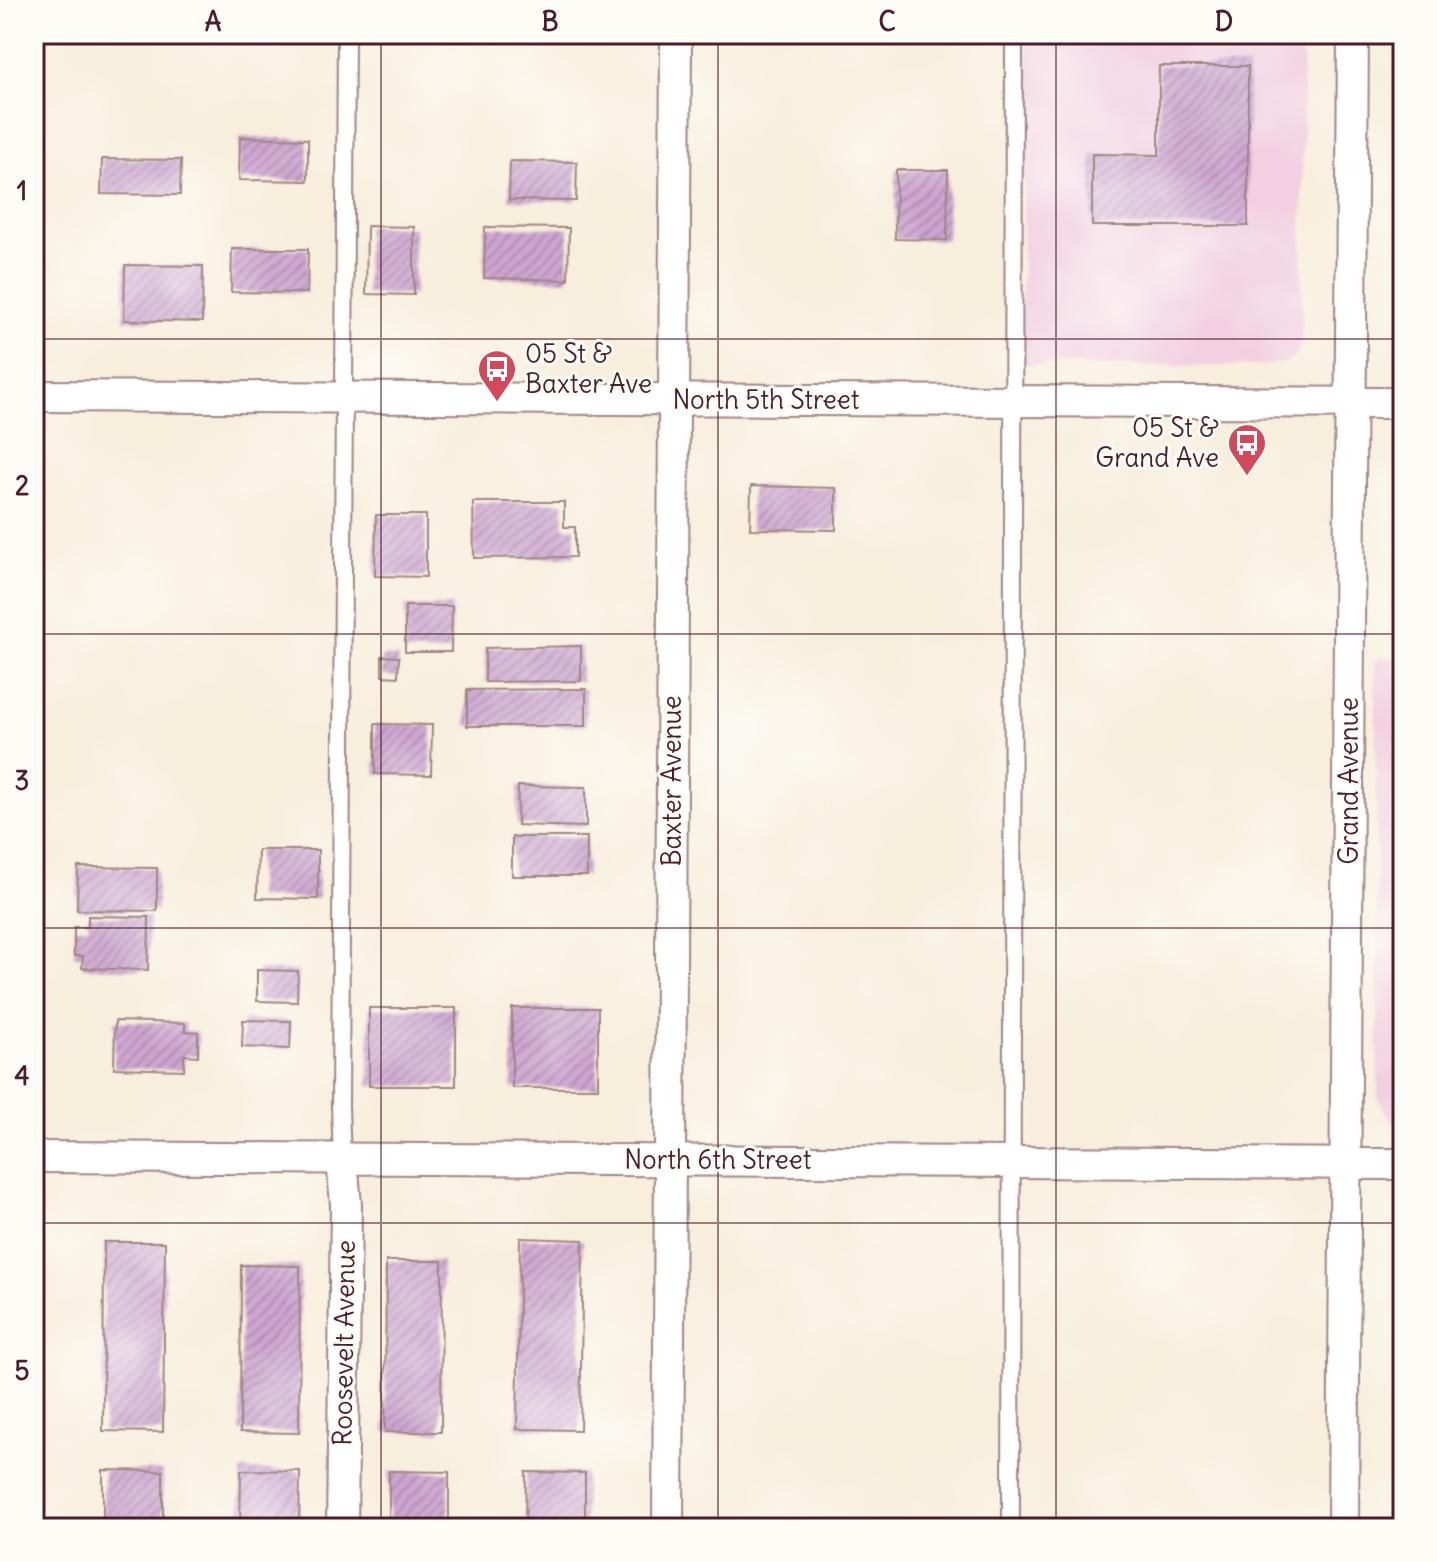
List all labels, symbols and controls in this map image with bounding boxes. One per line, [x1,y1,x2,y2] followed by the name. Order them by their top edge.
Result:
[205,5,222,38] text: A
[541,5,559,38] text: B
[878,5,896,38] text: C
[1215,5,1233,38] text: D
[17,174,27,207] text: 1
[525,337,652,400] place label: 05 St & Baxter Ave
[476,348,518,403] bus stop icon: 05 St & Baxter Ave
[672,383,860,416] street label: North 5th Street
[1095,411,1219,474] place label: 05 St & Grand Ave
[1226,422,1268,477] bus stop icon: 05 St & Grand Ave
[15,469,29,502] text: 2
[655,695,688,867] street label: Baxter Avenue
[1332,697,1365,865] street label: Grand Avenue
[15,764,29,797] text: 3
[14,1059,30,1092] text: 4
[624,1143,812,1176] street label: North 6th Street
[325,1240,362,1446] street label: Roosevelt Avenue
[15,1354,30,1387] text: 5

